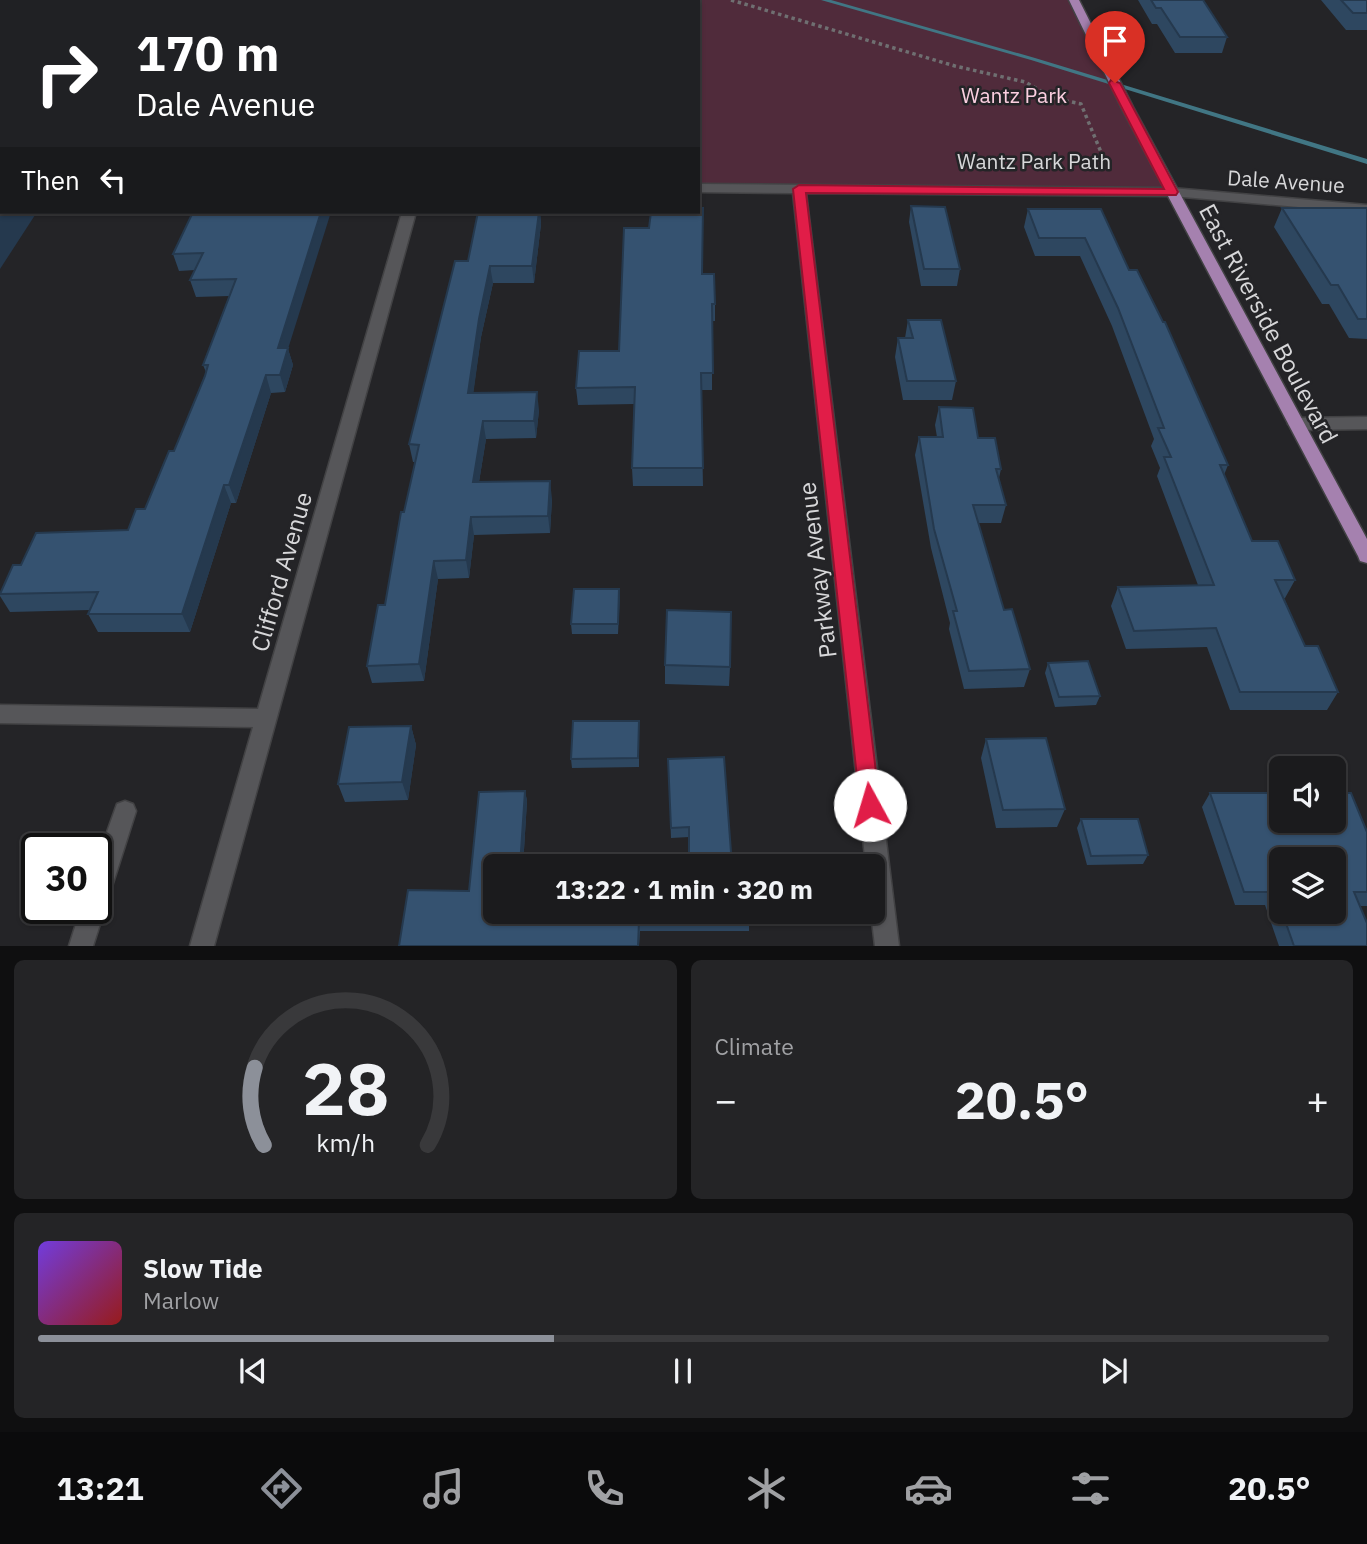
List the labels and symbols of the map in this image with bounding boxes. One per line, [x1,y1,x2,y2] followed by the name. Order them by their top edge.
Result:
[1085,11,1145,83] pin
[961,81,1067,109] park label: Wantz Park
[957,147,1111,175] street label: Wantz Park Path
[1226,163,1346,199] street label: Dale Avenue
[1192,198,1346,449] street label: East Riverside Boulevard
[790,480,844,660] street label: Parkway Avenue
[243,488,319,655] street label: Clifford Avenue
[833,768,907,842] position arrow
[21,833,112,924] speed limit sign: 30

